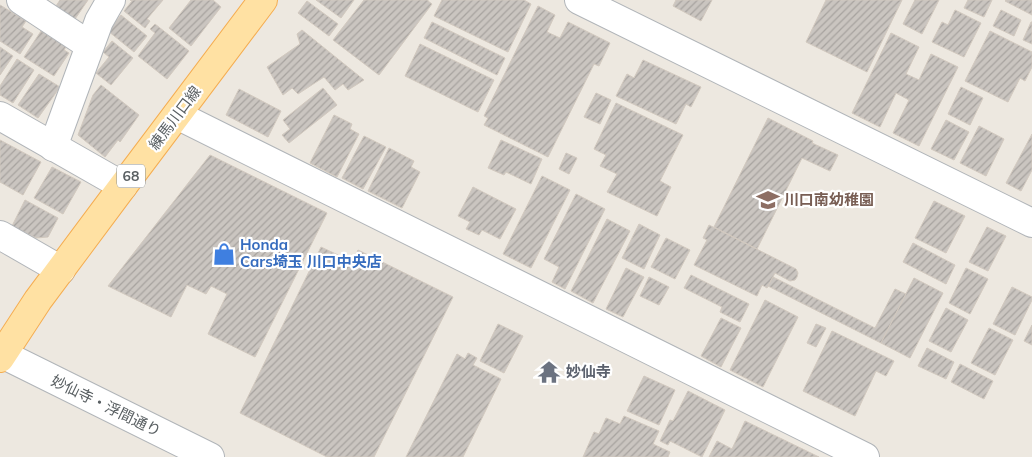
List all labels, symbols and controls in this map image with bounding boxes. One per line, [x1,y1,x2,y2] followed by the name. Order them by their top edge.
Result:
[144,82,205,153] street label: 練馬川口線
[117,165,145,188] road number: 68
[755,187,781,213] school or university icon: 川口南幼稚園
[784,190,874,209] place label: 川口南幼稚園
[240,235,382,271] place label: Honda Cars埼玉 川口中央店
[211,241,237,267] shop icon: Honda Cars埼玉 川口中央店
[536,359,562,385] temple icon: 妙仙寺
[566,362,611,381] place label: 妙仙寺
[48,371,164,440] street label: 妙仙寺・浮間通り

